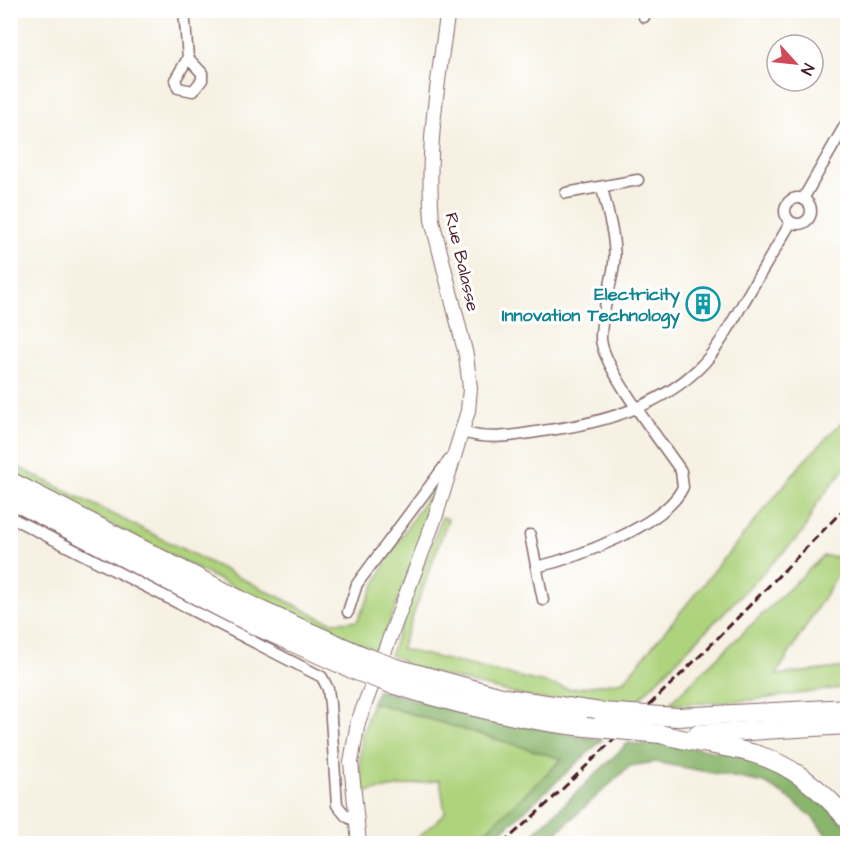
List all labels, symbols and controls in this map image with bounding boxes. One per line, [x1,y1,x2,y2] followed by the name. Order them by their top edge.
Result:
[765,33,825,93] north arrow
[795,60,820,79] text: N
[438,210,486,314] street label: Rue Balasse
[502,282,680,329] place label: Electricity Innovation Technology
[685,286,721,322] building icon: Electricity Innovation Technology

